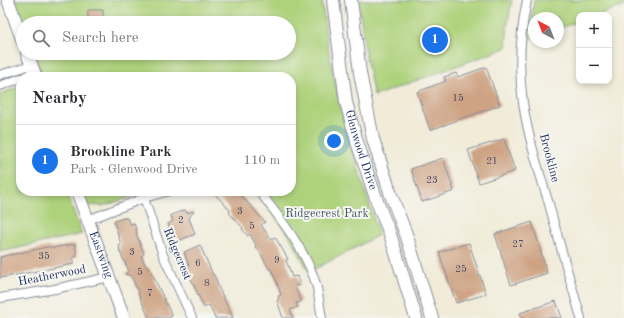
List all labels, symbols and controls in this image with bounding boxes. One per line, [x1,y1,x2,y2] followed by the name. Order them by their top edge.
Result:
[528,12,564,48] north arrow
[576,12,612,84] map controls
[576,12,612,48] button: +
[16,16,296,60] search box
[422,25,448,55] pin: 1
[30,27,52,49] icon: search
[62,31,139,46] text: Search here
[576,48,612,84] button: −
[32,90,87,107] text: Nearby
[452,93,464,103] house number: 15
[343,109,379,192] street label: Glenwood Drive
[324,131,344,151] your location
[537,132,561,184] street label: Brookline
[70,145,172,160] text: Brookline Park
[41,154,49,167] text: 1
[243,154,280,167] text: 110 m
[486,156,498,166] house number: 21
[70,163,198,176] text: Park · Glenwood Drive
[426,175,438,185] house number: 23
[237,206,243,216] house number: 3
[285,208,369,220] park label: Ridgecrest Park
[178,215,184,225] house number: 2
[249,221,255,231] house number: 5
[161,226,193,282] street label: Ridgecrest
[86,230,115,280] street label: Eastwing
[512,239,524,249] house number: 27
[129,247,135,257] house number: 3
[38,251,50,261] house number: 35
[274,255,280,265] house number: 9
[195,258,201,268] house number: 6
[17,264,87,288] street label: Heatherwood
[455,264,467,274] house number: 25
[137,267,143,277] house number: 5
[204,278,210,288] house number: 8
[147,288,153,298] house number: 7

